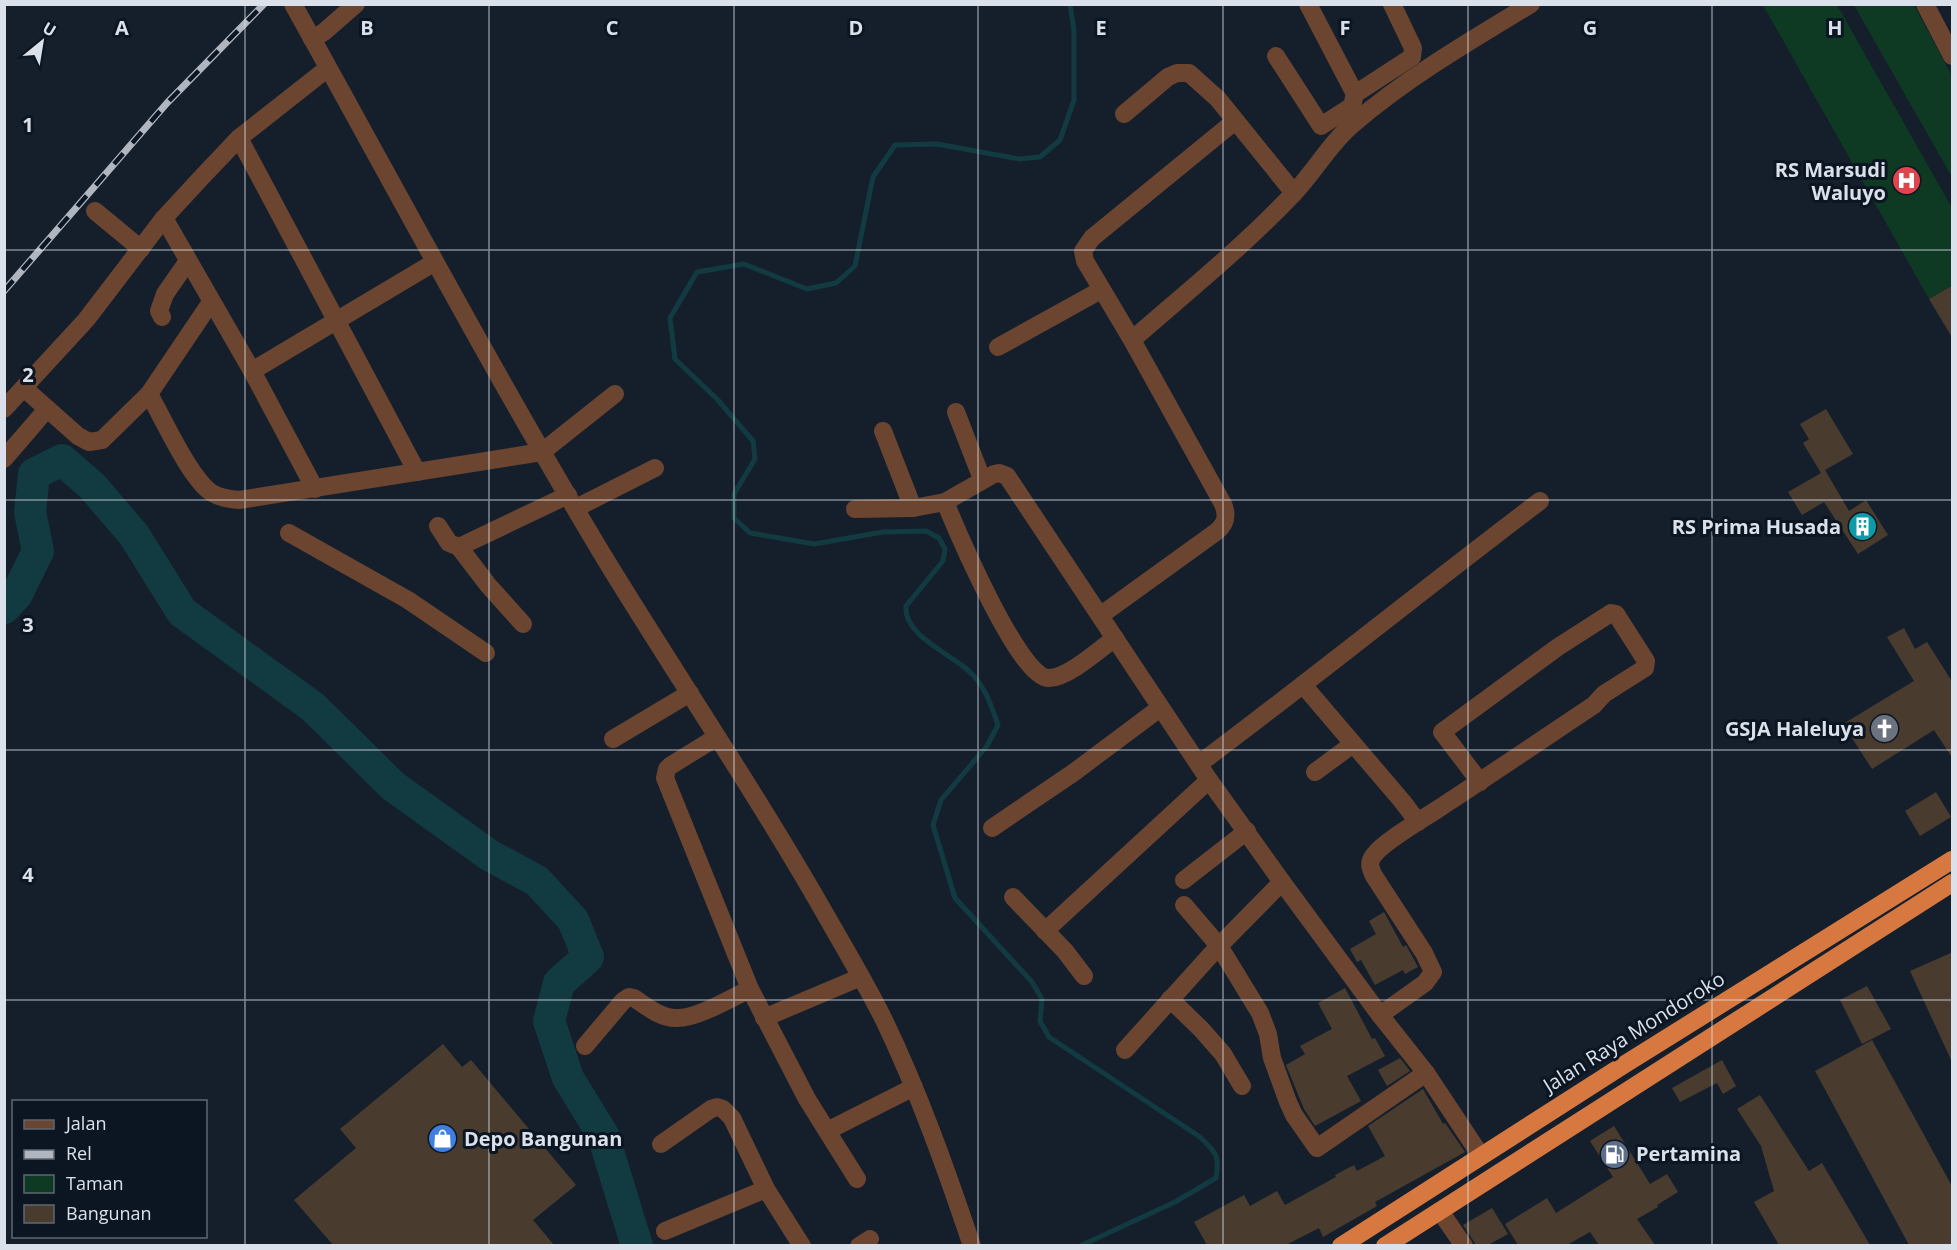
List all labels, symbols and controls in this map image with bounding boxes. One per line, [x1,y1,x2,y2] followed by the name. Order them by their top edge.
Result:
[12,12,72,72] north arrow
[115,14,129,41] text: A
[360,14,374,41] text: B
[606,14,619,41] text: C
[849,14,863,41] text: D
[1095,14,1107,41] text: E
[1340,14,1350,41] text: F
[1583,14,1597,41] text: G
[1827,14,1843,41] text: H
[39,16,60,42] text: U
[22,111,34,138] text: 1
[1775,156,1886,206] place label: RS Marsudi Waluyo
[1891,165,1923,197] hospital icon: RS Marsudi Waluyo
[22,361,34,388] text: 2
[1846,511,1878,543] building icon: RS Prima Husada
[1672,513,1841,540] place label: RS Prima Husada
[22,611,34,638] text: 3
[1869,713,1901,745] church icon: GSJA Haleluya
[1725,715,1864,742] place label: GSJA Haleluya
[22,861,34,888] text: 4
[1536,965,1730,1100] street label: Jalan Raya Mondoroko
[12,1100,207,1238] legend
[64,1111,106,1135] text: Jalan
[427,1123,459,1155] shop icon: Depo Bangunan
[464,1125,622,1152] place label: Depo Bangunan
[1599,1138,1631,1170] fuel station icon: Pertamina
[1636,1140,1741,1167] place label: Pertamina
[66,1141,92,1165] text: Rel
[66,1171,124,1195] text: Taman
[66,1201,152,1225] text: Bangunan

